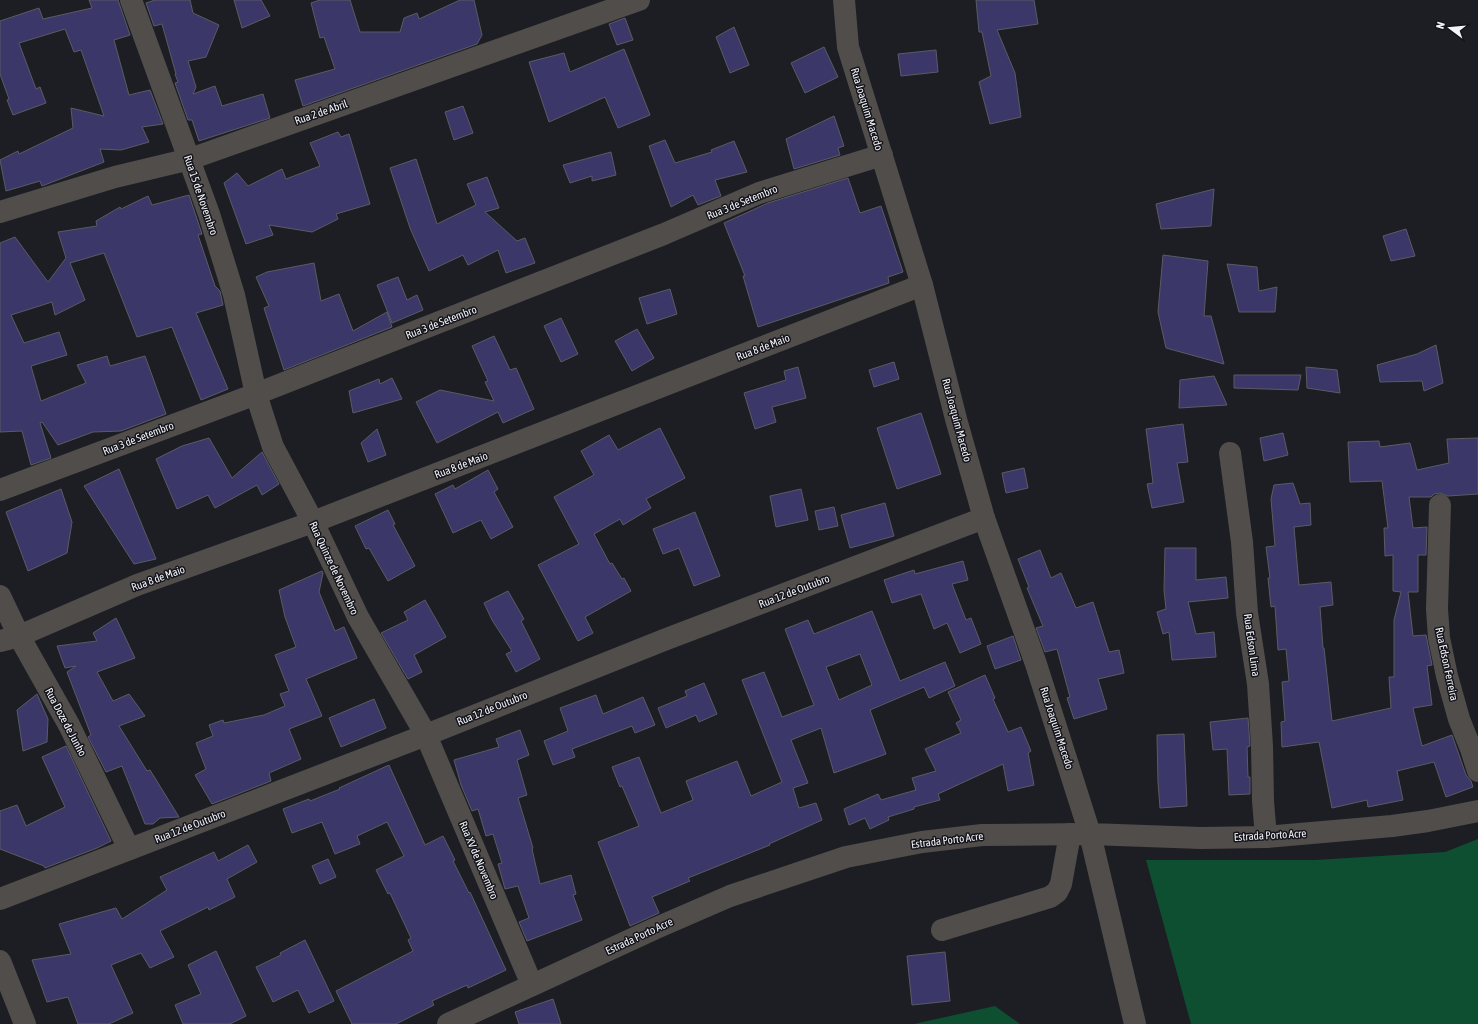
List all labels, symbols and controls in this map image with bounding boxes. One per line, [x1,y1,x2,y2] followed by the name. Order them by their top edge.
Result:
[1430,8,1470,48] north arrow
[1434,20,1447,30] text: N
[849,66,885,152] street label: Rua Joaquim Macedo
[293,97,349,127] street label: Rua 2 de Abril
[182,154,220,236] street label: Rua 15 de Novembro
[705,182,779,222] street label: Rua 3 de Setembro
[404,303,478,341] street label: Rua 3 de Setembro
[735,331,791,363] street label: Rua 8 de Maio
[940,377,974,463] street label: Rua Joaquim Macedo
[101,419,175,457] street label: Rua 3 de Setembro
[433,449,489,481] street label: Rua 8 de Maio
[307,519,361,617] street label: Rua Quinze de Novembro
[130,563,186,593] street label: Rua 8 de Maio
[757,572,831,610] street label: Rua 12 de Outubro
[1242,613,1262,677] street label: Rua Edson Lima
[1433,626,1461,702] street label: Rua Edson Ferreira
[1038,685,1076,771] street label: Rua Joaquim Macedo
[43,686,89,758] street label: Rua Doze de Junho
[455,688,529,728] street label: Rua 12 de Outubro
[153,807,227,845] street label: Rua 12 de Outubro
[457,819,501,901] street label: Rua XV de Novembro
[1233,827,1307,843] street label: Estrada Porto Acre
[910,830,984,850] street label: Estrada Porto Acre
[604,915,674,957] street label: Estrada Porto Acre

